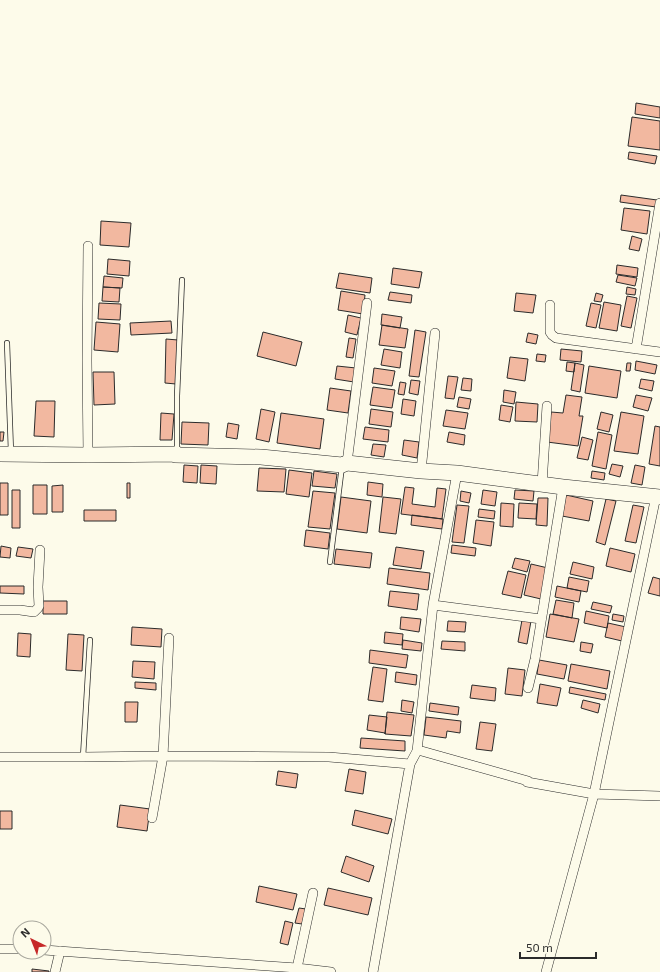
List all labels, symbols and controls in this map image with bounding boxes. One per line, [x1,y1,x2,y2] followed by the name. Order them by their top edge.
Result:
[12,920,52,960] north arrow
[17,925,32,940] text: N
[520,934,596,960] scale bar
[526,940,553,954] text: 50 m

